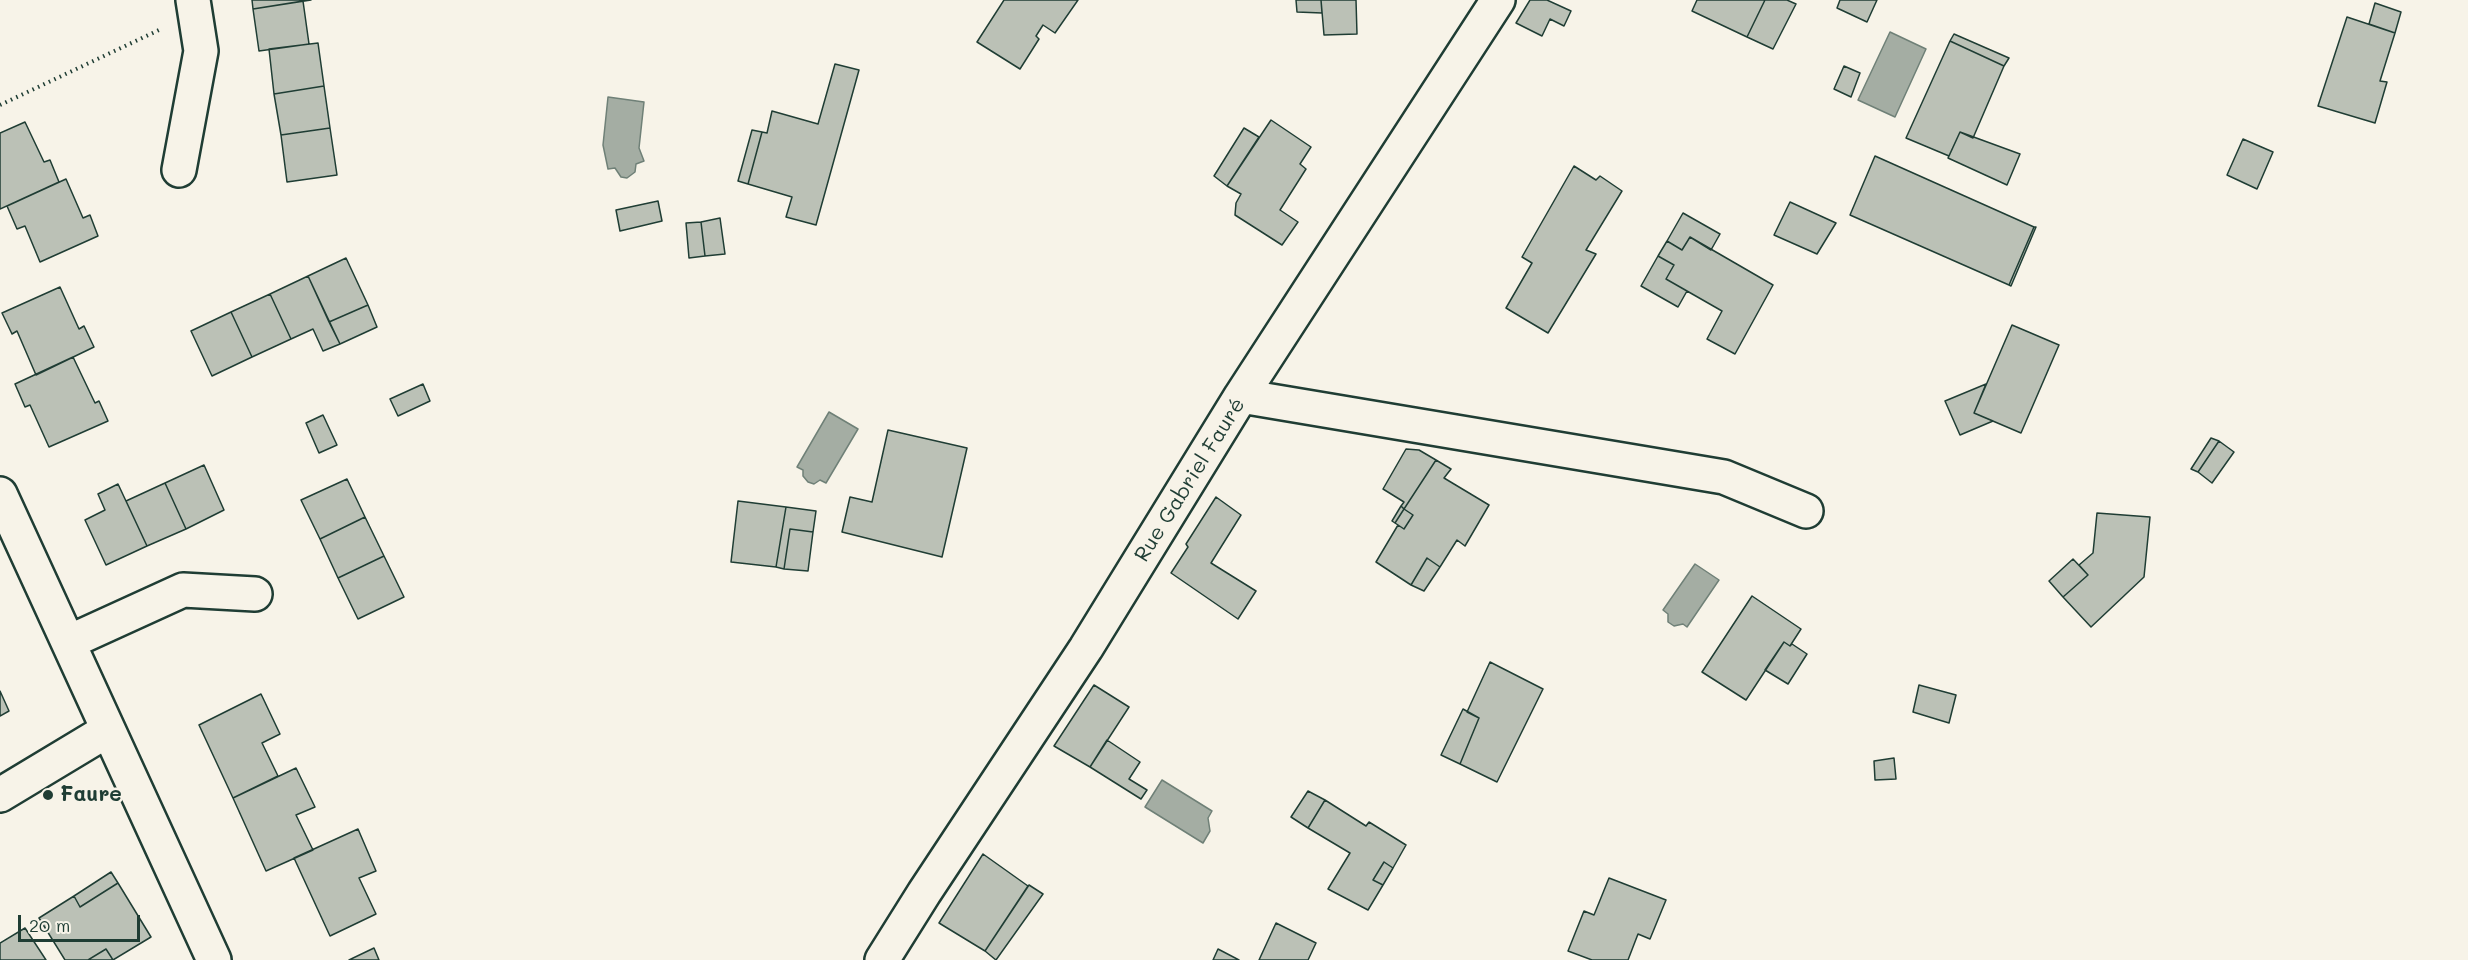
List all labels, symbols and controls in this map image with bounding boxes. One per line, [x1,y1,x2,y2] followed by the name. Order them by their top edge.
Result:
[1129,393,1251,567] street label: Rue Gabriel Fauré
[60,782,122,808] place label: Faure
[41,788,55,802] marker: Faure
[21,903,142,941] scale bar
[29,913,70,937] text: 20 m

